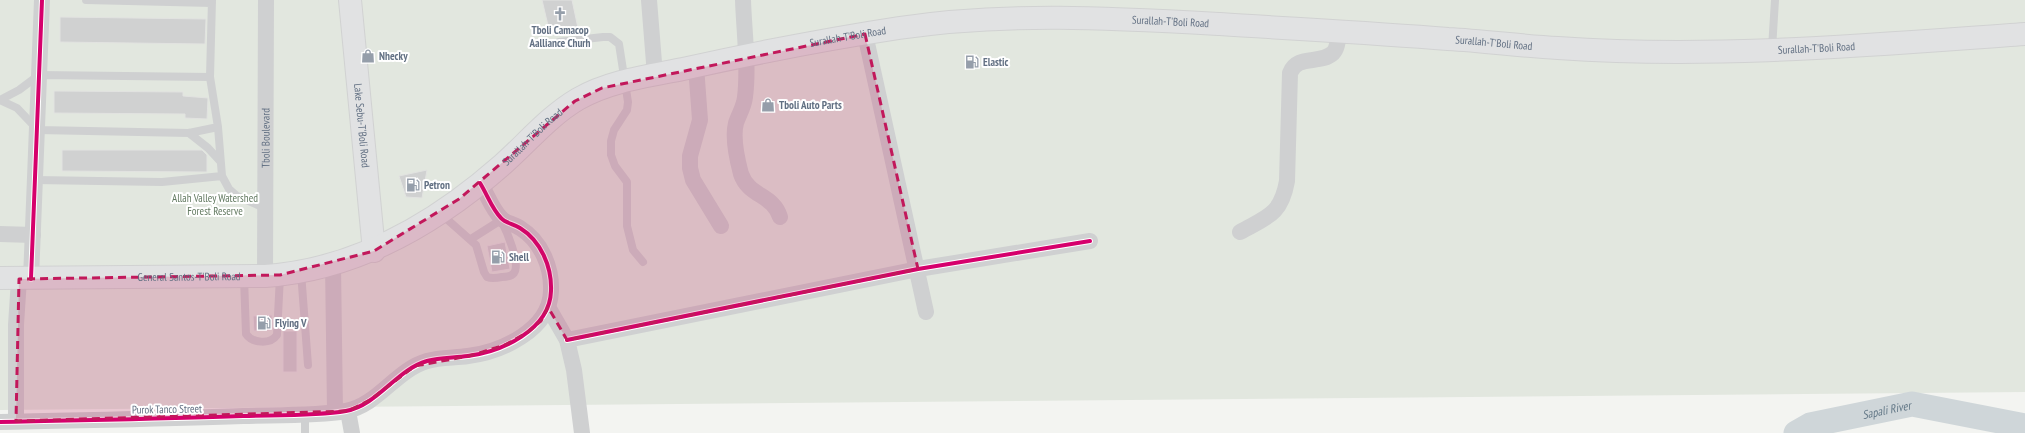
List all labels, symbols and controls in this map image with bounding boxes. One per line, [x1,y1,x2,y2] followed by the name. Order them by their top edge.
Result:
[552,6,568,22] church icon: Tboli Camacop Aalliance Churh
[1132,13,1210,30] street label: Surallah-T'Boli Road
[529,23,591,50] place label: Tboli Camacop Aalliance Churh
[808,23,887,50] street label: Surallah-T'Boli Road
[1455,32,1533,53] street label: Surallah-T'Boli Road
[1777,39,1856,57] street label: Surallah-T'Boli Road
[360,48,376,64] shop icon: Nhecky
[379,49,408,63] place label: Nhecky
[964,54,980,70] fuel station icon: Elastic
[983,55,1008,69] place label: Elastic
[351,83,373,168] street label: Lake Sebu-T'Boli Road
[760,97,776,113] shop icon: Tboli Auto Parts
[779,98,842,112] place label: Tboli Auto Parts
[499,105,565,168] street label: Surallah-T'Boli Road
[258,108,273,168] street label: Tboli Boulevard
[405,177,421,193] fuel station icon: Petron
[424,178,450,192] place label: Petron
[172,191,258,218] park label: Allah Valley Watershed Forest Reserve
[490,249,506,265] fuel station icon: Shell
[509,250,529,264] place label: Shell
[137,269,241,284] street label: General Santos-T'Boli Road
[256,315,272,331] fuel station icon: Flying V
[275,316,307,330] place label: Flying V
[1861,397,1914,422] water label: Sapali River
[132,401,202,417] street label: Purok Tanco Street

